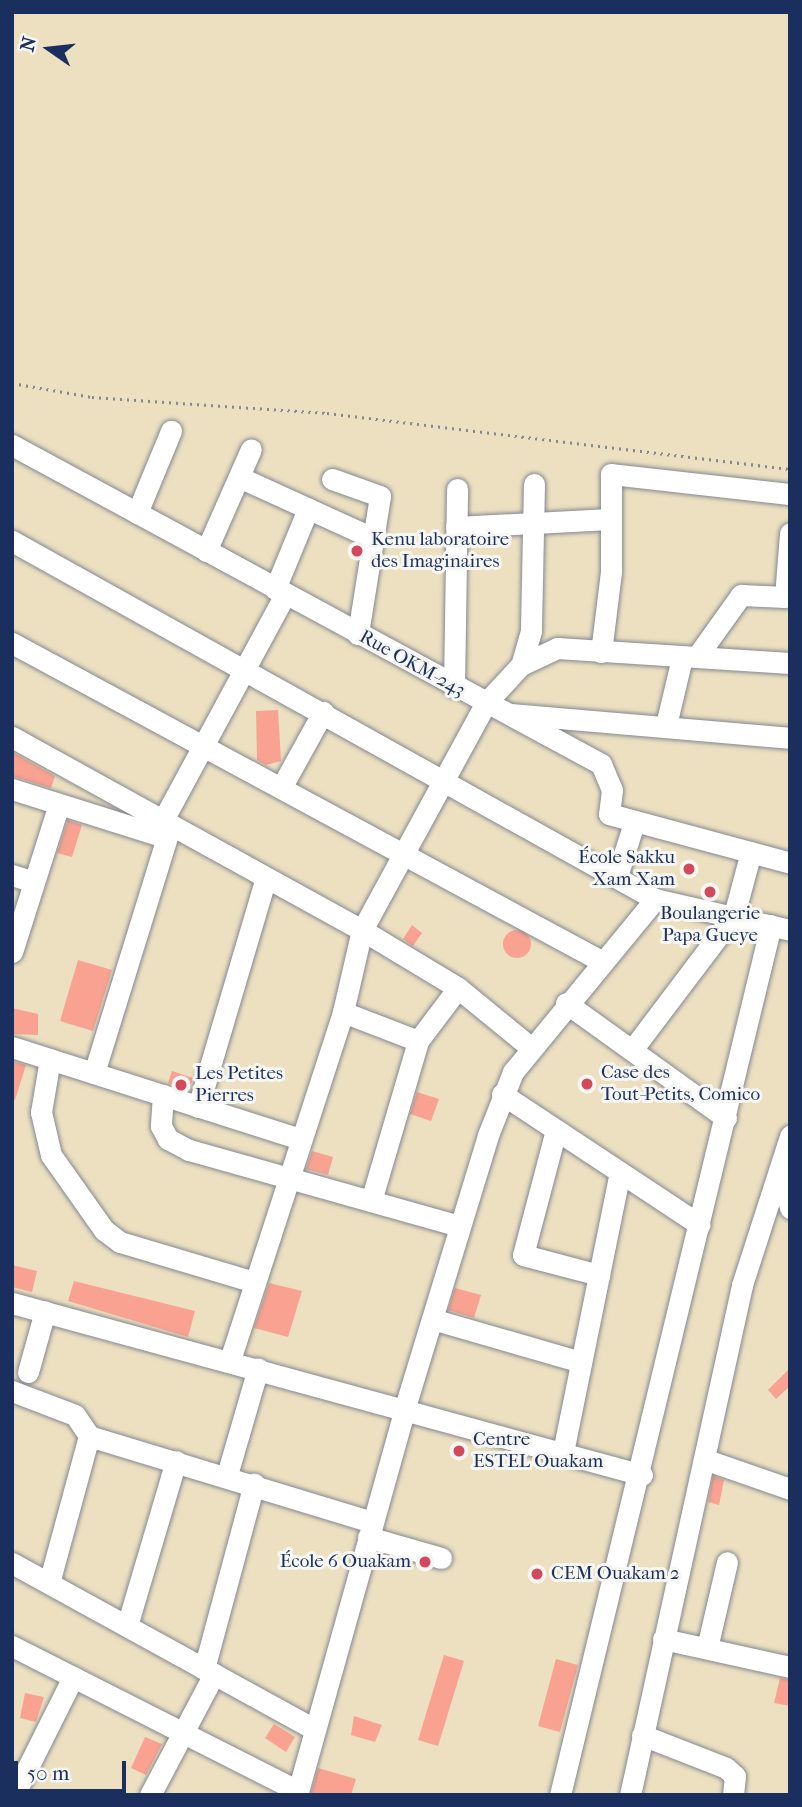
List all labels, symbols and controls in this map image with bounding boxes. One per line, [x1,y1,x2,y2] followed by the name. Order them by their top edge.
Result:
[14,14,84,84] north arrow
[16,34,41,54] text: N
[371,529,509,573] place label: Kenu laboratoire des Imaginaires
[349,543,365,559] marker: Kenu laboratoire des Imaginaires
[355,626,469,702] street label: Rue OKM-243
[578,847,675,891] place label: École Sakku Xam Xam
[681,861,697,877] marker: École Sakku Xam Xam
[702,884,718,900] marker: Boulangerie Papa Gueye
[660,903,760,947] place label: Boulangerie Papa Gueye
[601,1062,760,1106] place label: Case des Tout-Petits, Comico
[195,1063,283,1107] place label: Les Petites Pierres
[579,1076,595,1092] marker: Case des Tout-Petits, Comico
[173,1077,189,1093] marker: Les Petites Pierres
[473,1429,603,1473] place label: Centre ESTEL Ouakam
[451,1443,467,1459] marker: Centre ESTEL Ouakam
[280,1551,411,1573] place label: École 6 Ouakam
[417,1554,433,1570] marker: École 6 Ouakam
[551,1563,680,1585] place label: CEM Ouakam 2
[529,1566,545,1582] marker: CEM Ouakam 2
[18,1748,130,1792] scale bar
[27,1761,70,1785] text: 50 m

